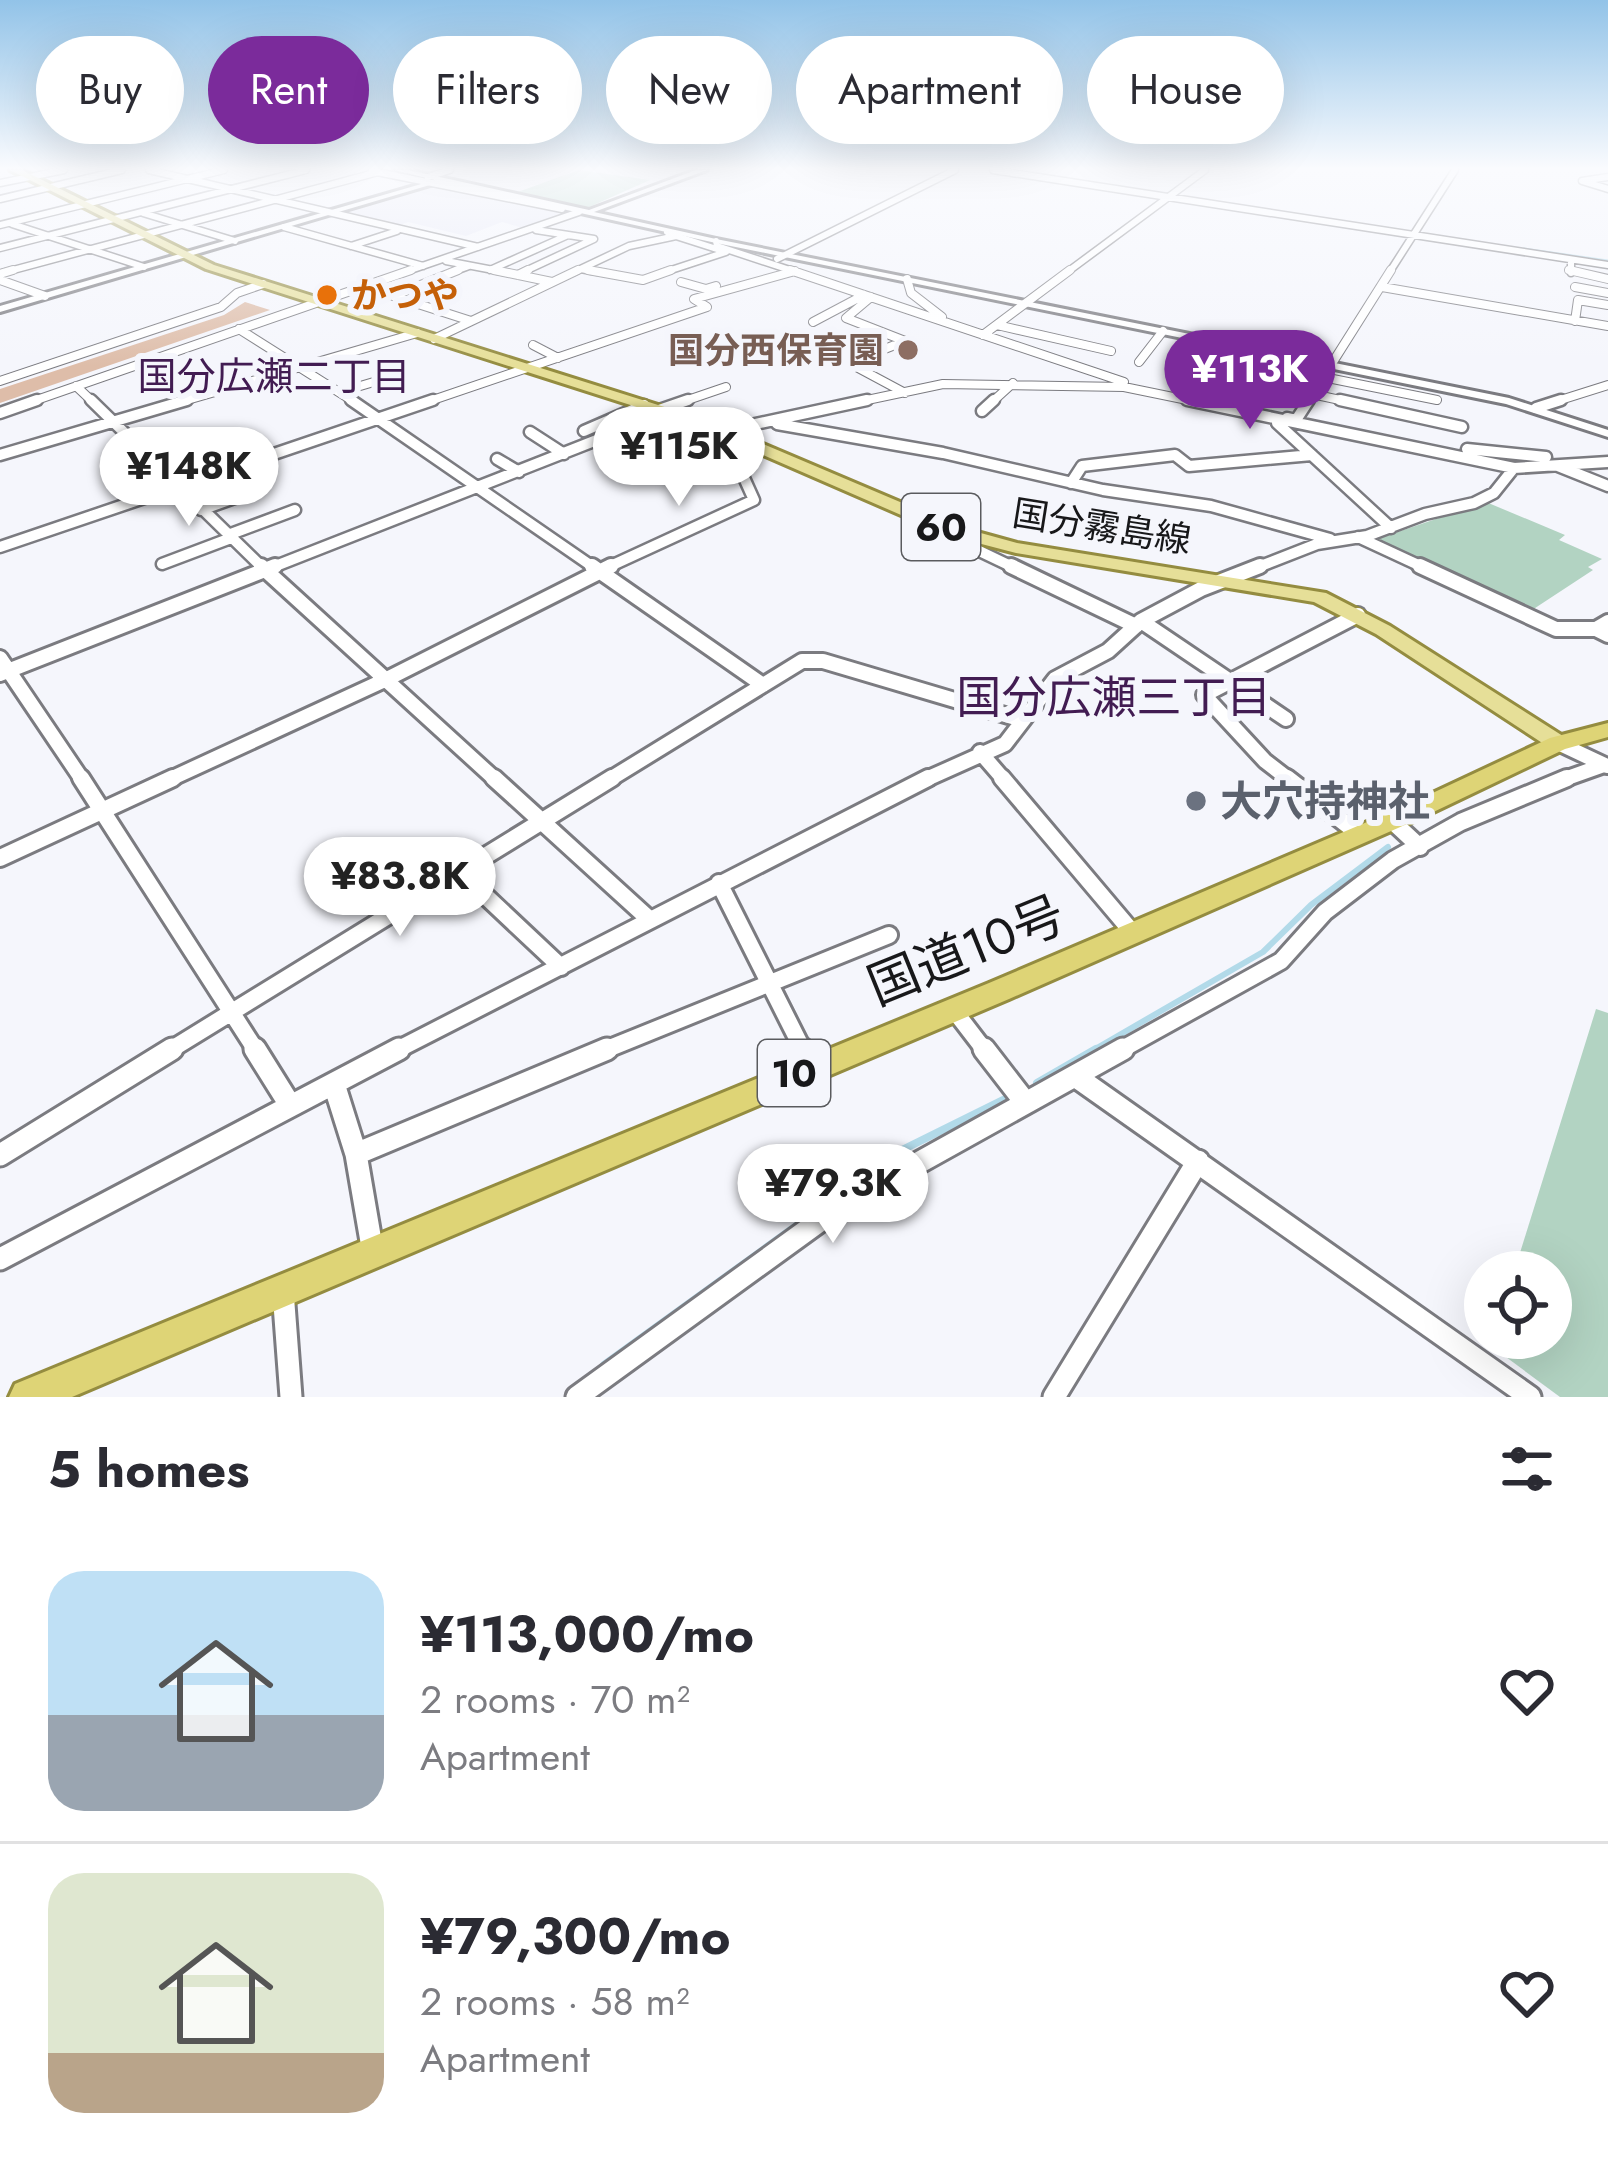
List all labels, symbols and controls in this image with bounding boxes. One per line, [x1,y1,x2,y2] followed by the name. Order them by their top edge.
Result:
[36,36,184,144] chip: Buy
[208,36,369,144] chip: Rent
[393,36,582,144] chip: Filters
[606,36,772,144] chip: New
[796,36,1063,144] chip: Apartment
[1087,36,1284,144] chip: House
[351,269,459,321] place label: かつや
[314,282,340,308] marker: かつや
[668,324,884,376] place label: 国分西保育園
[1166,330,1334,432] pin: ¥113K
[895,337,921,363] marker: 国分西保育園
[1191,340,1309,397] text: ¥113K
[137,348,411,405] district label: 国分広瀬二丁目
[595,407,763,509] pin: ¥115K
[620,417,738,474] text: ¥115K
[105,427,273,529] pin: ¥148K
[127,437,251,494] text: ¥148K
[1009,486,1195,566] street label: 国分霧島線
[902,494,980,560] road number: 60
[956,665,1272,730] district label: 国分広瀬三丁目
[1220,771,1430,832] place label: 大穴持神社
[1183,788,1209,814] marker: 大穴持神社
[302,837,498,939] pin: ¥83.8K
[331,847,469,904] text: ¥83.8K
[856,877,1076,1023] street label: 国道10号
[758,1040,830,1106] road number: 10
[735,1144,931,1246] pin: ¥79.3K
[764,1154,902,1211] text: ¥79.3K
[1464,1251,1572,1359] map controls
[1464,1251,1572,1359] button: locate
[48,1432,250,1506] text: 5 homes
[1494,1436,1560,1502] icon: filters
[420,1597,754,1671] text: ¥113,000/mo
[144,1619,288,1763] icon: home
[1494,1658,1560,1724] icon: heart
[420,1671,690,1728] text: 2 rooms · 70 m²
[420,1728,590,1785] text: Apartment
[420,1899,731,1973] text: ¥79,300/mo
[144,1921,288,2065] icon: home
[1494,1960,1560,2026] icon: heart
[420,1973,689,2030] text: 2 rooms · 58 m²
[420,2030,590,2087] text: Apartment

